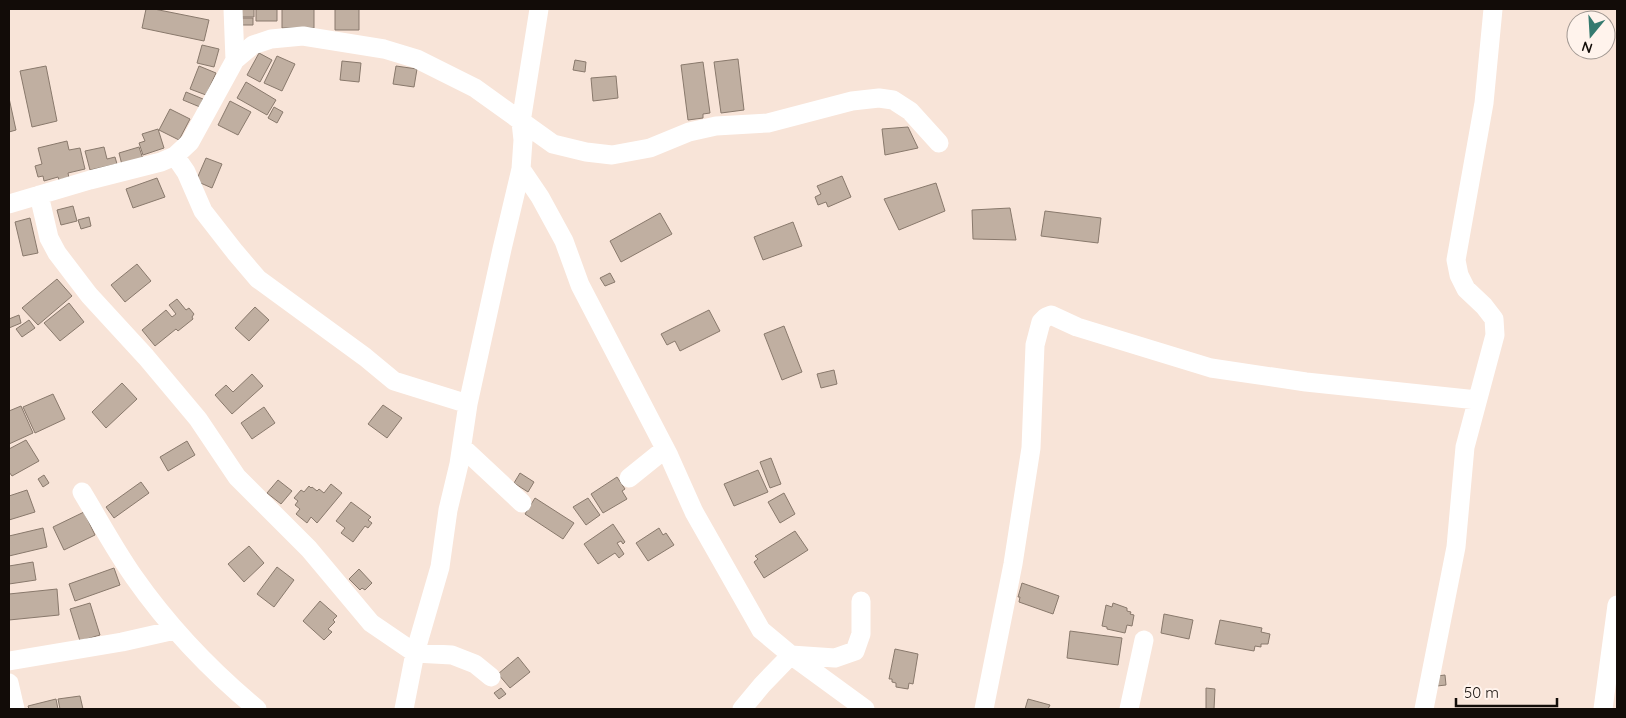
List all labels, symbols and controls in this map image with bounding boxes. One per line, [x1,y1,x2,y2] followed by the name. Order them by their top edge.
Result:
[1566,10,1616,60] north arrow
[1579,37,1595,58] text: N
[1456,676,1557,708] scale bar
[1464,683,1499,702] text: 50 m

